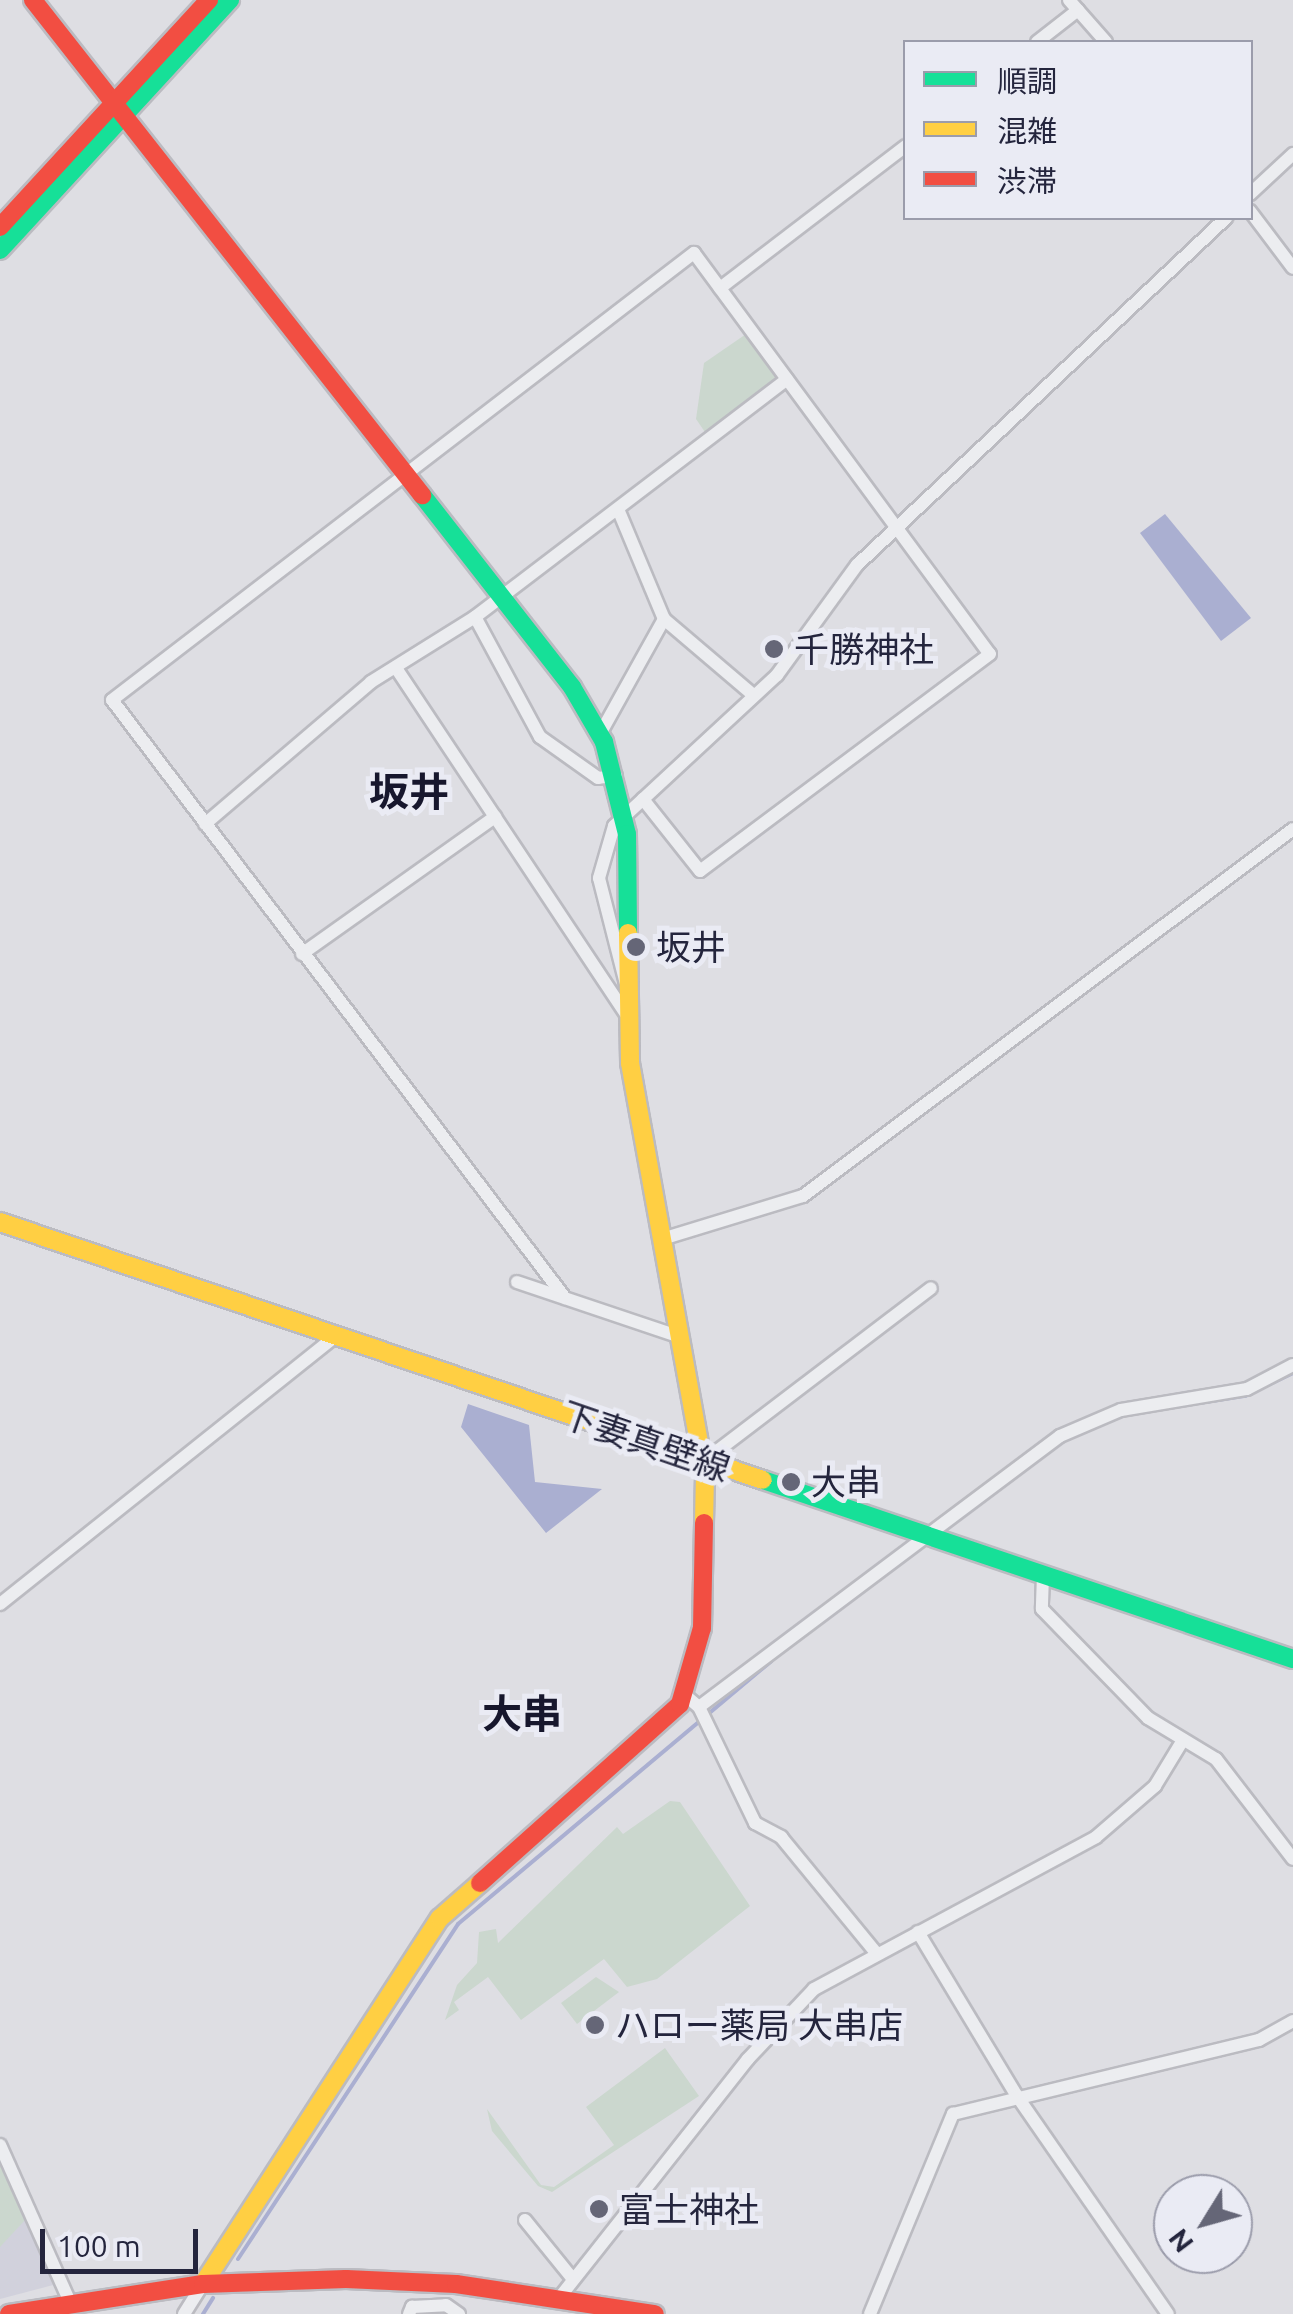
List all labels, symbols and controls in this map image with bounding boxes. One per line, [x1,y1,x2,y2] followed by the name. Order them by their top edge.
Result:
[903,40,1253,220] legend
[997,64,1057,98] text: 順調
[997,114,1057,148] text: 混雑
[997,164,1057,198] text: 渋滞
[794,628,934,670] place label: 千勝神社
[763,638,785,660] marker: 千勝神社
[369,768,449,816] district label: 坂井
[656,926,726,968] place label: 坂井
[625,936,647,958] marker: 坂井
[556,1393,736,1489] street label: 下妻真壁線
[811,1461,881,1503] place label: 大串
[780,1471,802,1493] marker: 大串
[482,1690,562,1738] district label: 大串
[615,2004,903,2046] place label: ハロー薬局 大串店
[584,2014,606,2036] marker: ハロー薬局 大串店
[1153,2174,1253,2274] north arrow
[619,2188,759,2230] place label: 富士神社
[588,2198,610,2220] marker: 富士神社
[45,2209,202,2271] scale bar
[1162,2223,1199,2259] text: N
[57,2229,141,2263] text: 100 m

